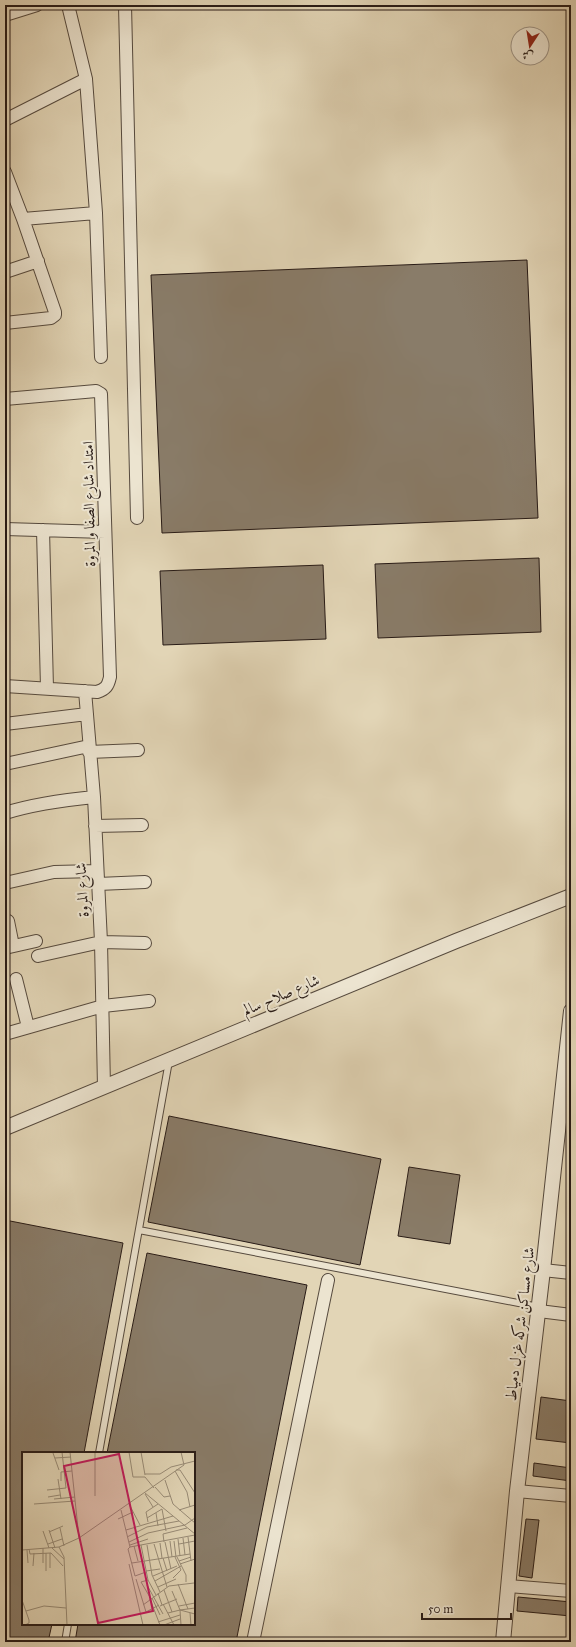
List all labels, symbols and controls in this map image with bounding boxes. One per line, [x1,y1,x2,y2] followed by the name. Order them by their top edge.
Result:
[510,26,550,66] north arrow
[521,48,535,63] text: ش
[79,441,103,567] street label: امتداد شارع الصفا و المروة
[72,862,96,918] street label: شارع المروة
[240,971,324,1023] street label: شارع صلاح سالم
[502,1246,542,1402] street label: شارع مساكن شركه غزل دمياط
[22,1452,195,1625] inset map
[422,1595,511,1621] scale bar
[428,1602,453,1616] text: 50 m

